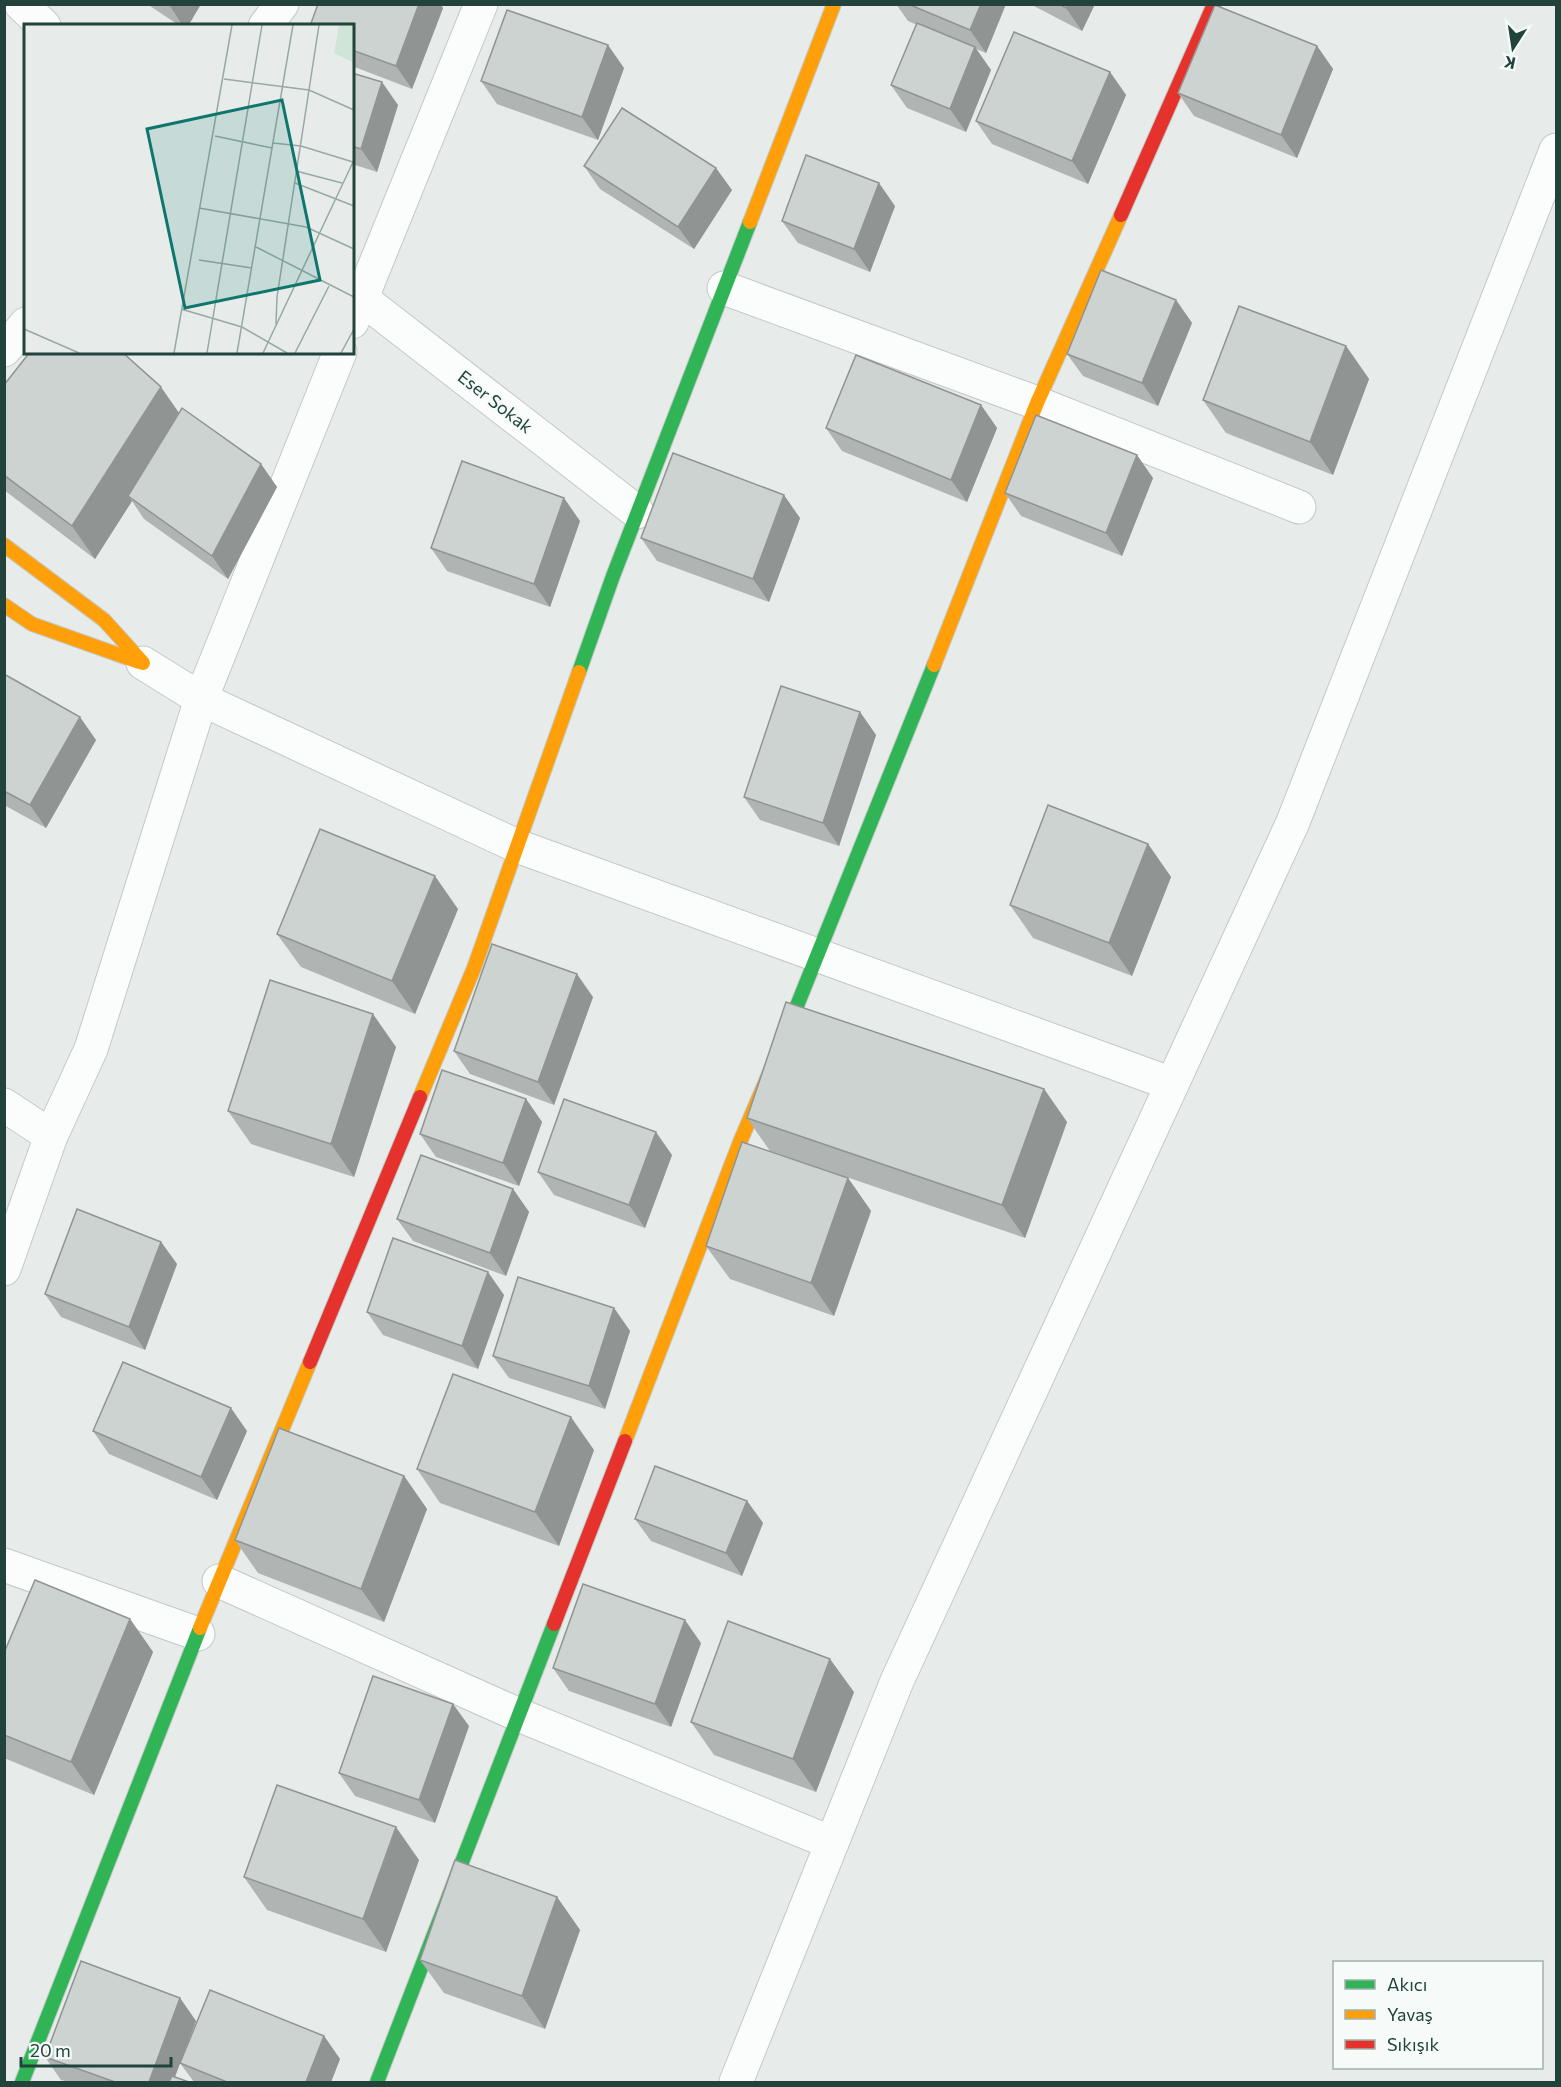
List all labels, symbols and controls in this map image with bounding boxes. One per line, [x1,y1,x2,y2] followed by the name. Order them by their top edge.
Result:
[1483,18,1543,78] north arrow
[24,24,354,354] inset map
[1502,53,1517,74] text: K
[454,365,538,437] street label: Eser Sokak
[1333,1961,1543,2069] legend
[1387,1973,1427,1995] text: Akıcı
[1387,2003,1433,2025] text: Yavaş
[21,2030,171,2068] scale bar
[1387,2033,1439,2055] text: Sıkışık
[30,2039,71,2061] text: 20 m

